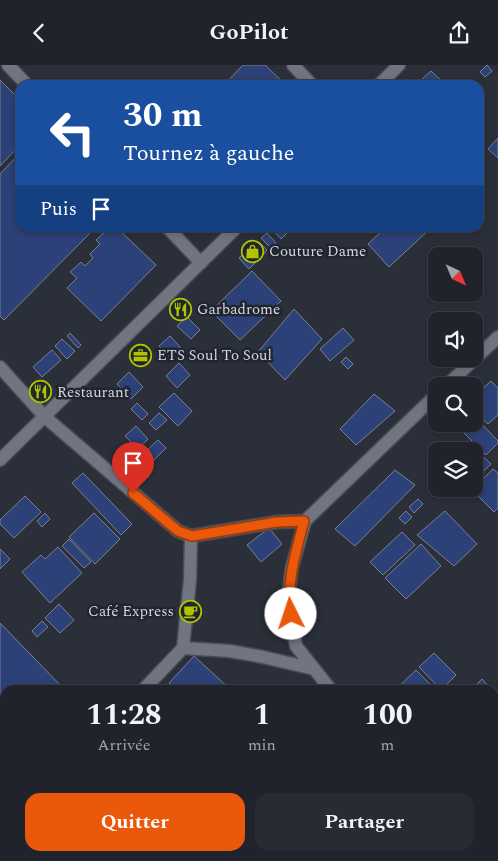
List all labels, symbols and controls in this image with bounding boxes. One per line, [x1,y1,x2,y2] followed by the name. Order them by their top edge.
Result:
[209,16,289,49] text: GoPilot
[25,19,53,47] icon: back
[445,19,473,47] icon: share
[123,89,203,142] text: 30 m
[40,100,105,165] icon: left
[123,137,294,170] text: Tournez à gauche
[40,195,77,224] text: Puis
[87,195,115,223] icon: arrive
[241,239,265,263] shop icon: Couture Dame
[269,240,366,263] place label: Couture Dame
[428,247,482,303] north arrow
[428,247,483,497] map controls
[169,297,193,321] restaurant icon: Garbadrome
[197,298,280,321] place label: Garbadrome
[428,312,483,367] button: sound
[129,343,153,367] office icon: ETS Soul To Soul
[157,344,272,367] place label: ETS Soul To Soul
[428,377,483,432] button: search
[29,380,53,404] restaurant icon: Restaurant
[57,381,129,404] place label: Restaurant
[112,442,154,493] pin
[428,442,483,497] button: layers
[119,449,147,477] icon: arrive
[264,587,316,639] position arrow
[178,599,202,623] cafe icon: Café Express
[88,600,174,623] place label: Café Express
[86,692,162,738] text: 11:28
[253,692,270,738] text: 1
[362,692,413,738] text: 100
[98,733,150,757] text: Arrivée
[248,733,276,757] text: min
[381,733,394,757] text: m
[25,793,245,851] button: Quitter
[255,793,474,851] button: Partager

